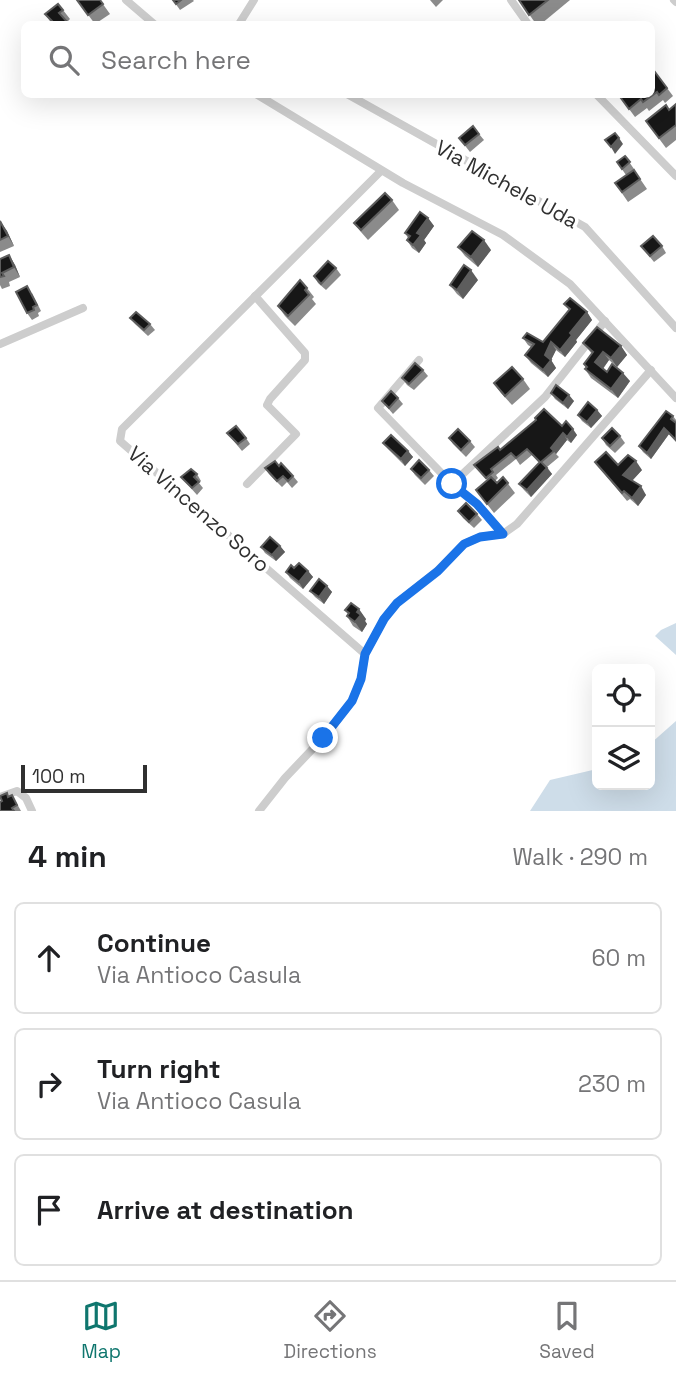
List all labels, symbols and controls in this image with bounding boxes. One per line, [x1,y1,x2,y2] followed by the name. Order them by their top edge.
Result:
[21,21,655,98] search box
[45,41,83,79] icon: search
[101,43,251,77] text: Search here
[431,134,583,234] street label: Via Michele Uda
[122,440,276,578] street label: Via Vincenzo Soro
[436,468,467,499] route start
[592,664,655,790] map controls
[592,664,655,727] button: locate
[307,722,338,753] route end
[592,727,655,790] button: layers
[21,762,147,794] scale bar
[32,764,86,789] text: 100 m
[28,837,107,876] text: 4 min
[512,842,648,872] text: Walk · 290 m
[97,926,211,960] text: Continue
[30,939,68,977] icon: ahead
[591,943,646,973] text: 60 m
[97,960,301,990] text: Via Antioco Casula
[97,1052,221,1086] text: Turn right
[30,1065,68,1103] icon: right
[578,1069,646,1099] text: 230 m
[97,1086,301,1116] text: Via Antioco Casula
[30,1191,68,1229] icon: arrive
[97,1193,354,1227] text: Arrive at destination
[81,1297,121,1364] tab: Map
[284,1297,377,1364] tab: Directions
[539,1297,595,1364] tab: Saved

